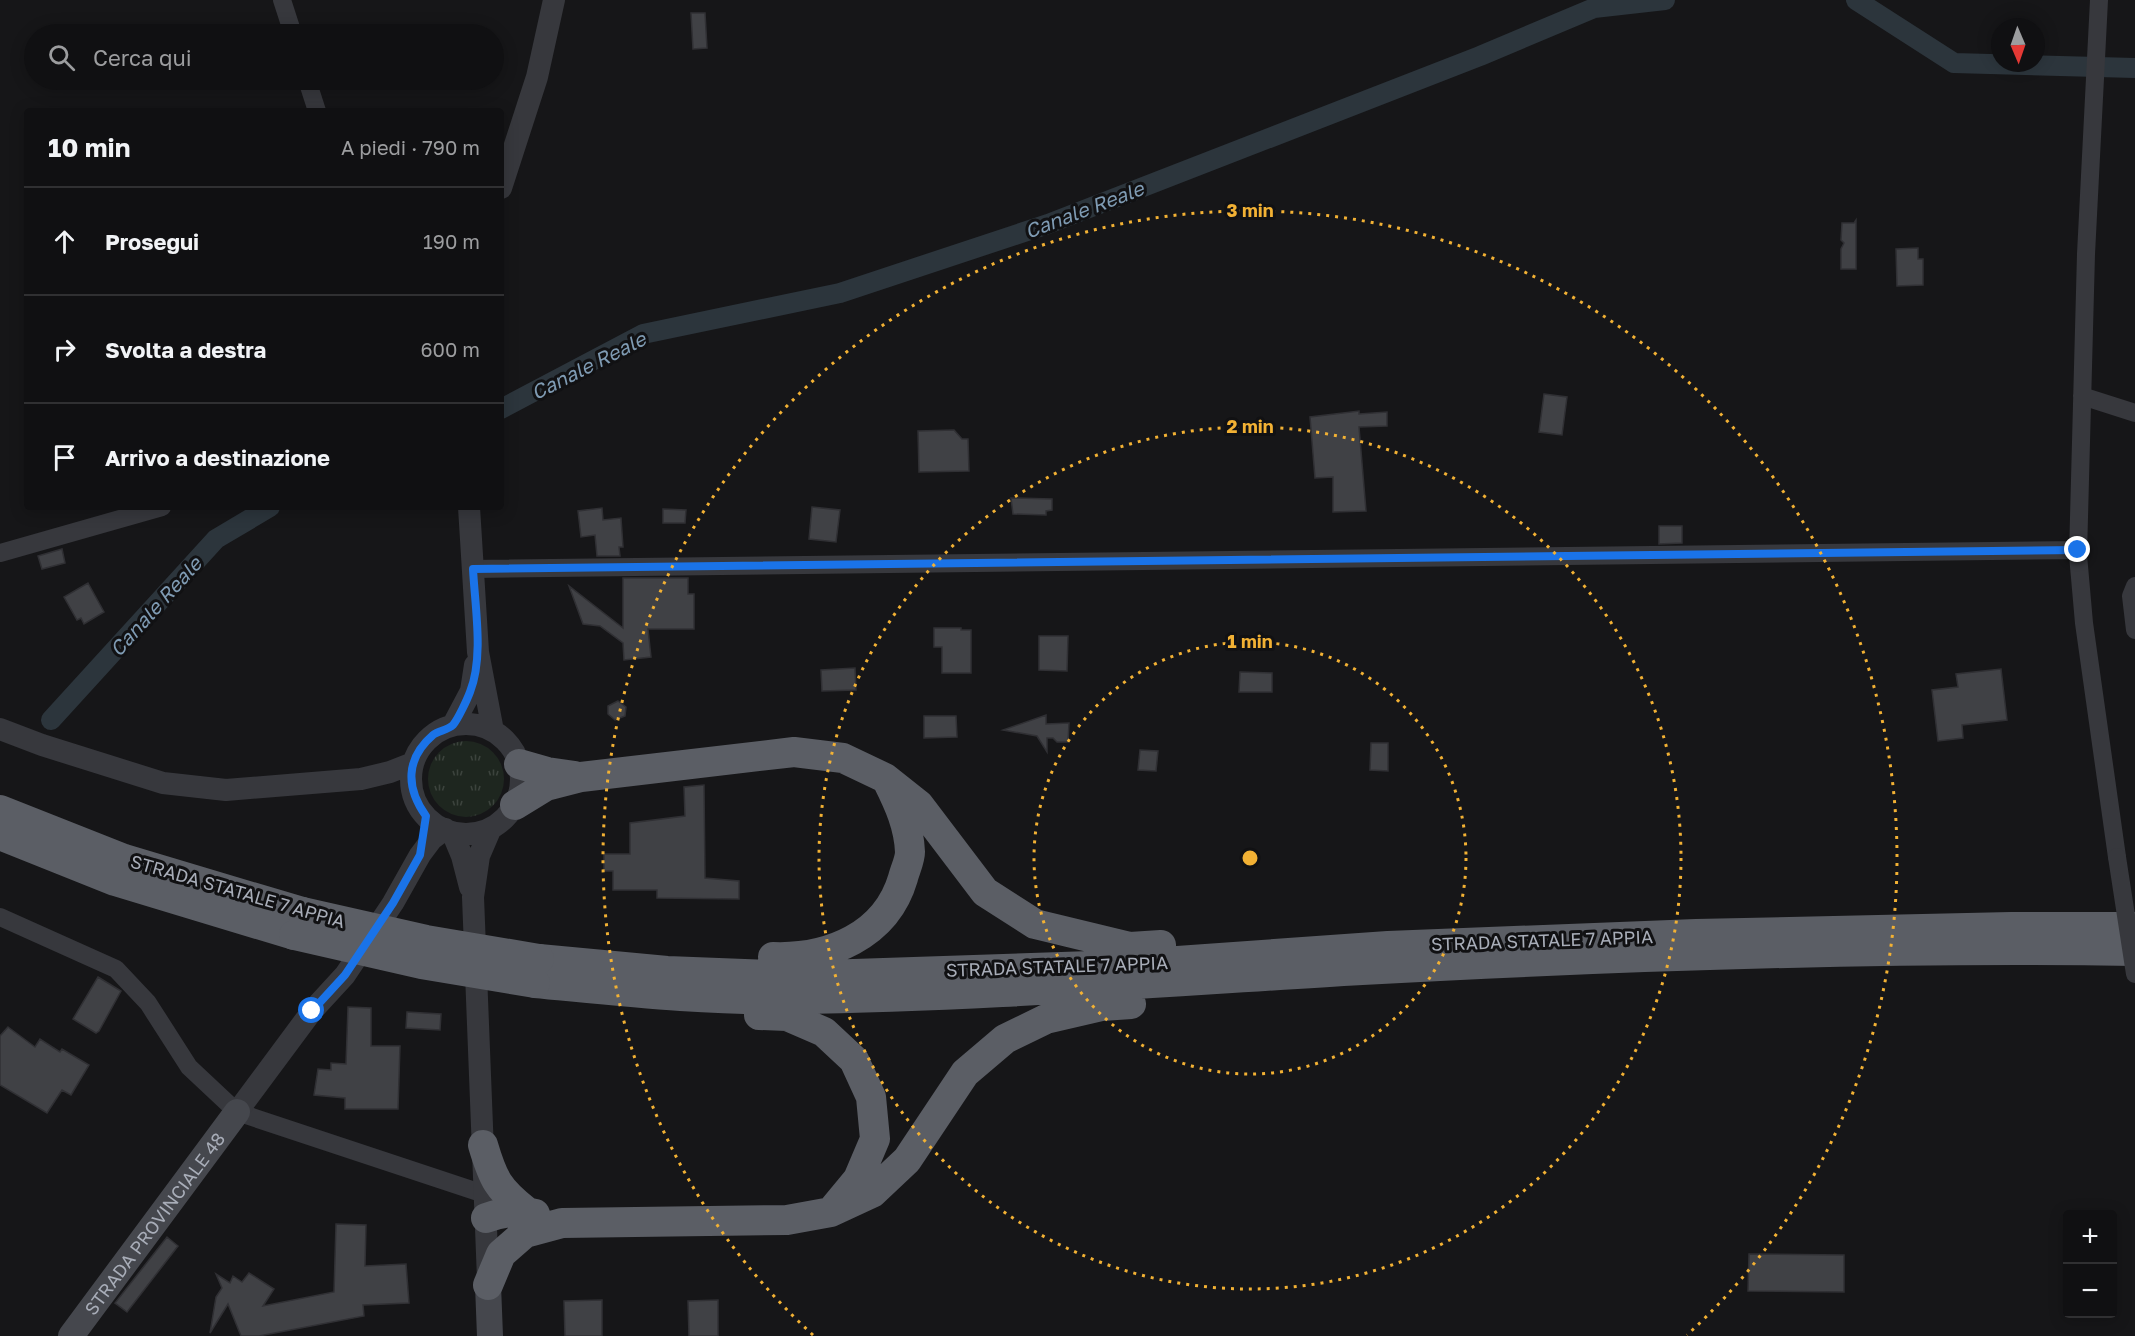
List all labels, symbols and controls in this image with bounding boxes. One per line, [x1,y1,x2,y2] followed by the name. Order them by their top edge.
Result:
[1991,18,2045,72] north arrow
[24,24,504,90] search box
[45,41,78,74] icon: search
[93,44,192,71] text: Cerca qui
[48,132,130,163] text: 10 min
[341,135,480,159] text: A piedi · 790 m
[1021,175,1148,243] water label: Canale Reale
[1226,199,1274,221] text: 3 min
[48,225,81,258] icon: ahead
[105,228,199,255] text: Prosegui
[423,229,480,253] text: 190 m
[527,325,651,404] water label: Canale Reale
[48,333,81,366] icon: right
[105,336,266,363] text: Svolta a destra
[420,337,480,361] text: 600 m
[1226,415,1274,437] text: 2 min
[48,441,81,474] icon: arrive
[105,444,330,471] text: Arrivo a destinazione
[2064,536,2090,562] route end
[104,550,207,661] water label: Canale Reale
[1227,630,1273,652] text: 1 min
[1240,848,1260,868] centre of rings
[128,850,348,932] street label: STRADA STATALE 7 APPIA
[1431,925,1653,955] street label: STRADA STATALE 7 APPIA
[946,951,1168,981] street label: STRADA STATALE 7 APPIA
[298,997,324,1023] route start
[80,1128,229,1319] street label: STRADA PROVINCIALE 48
[2063,1210,2117,1318] map controls
[2063,1210,2117,1264] button: +
[2063,1264,2117,1318] button: −

